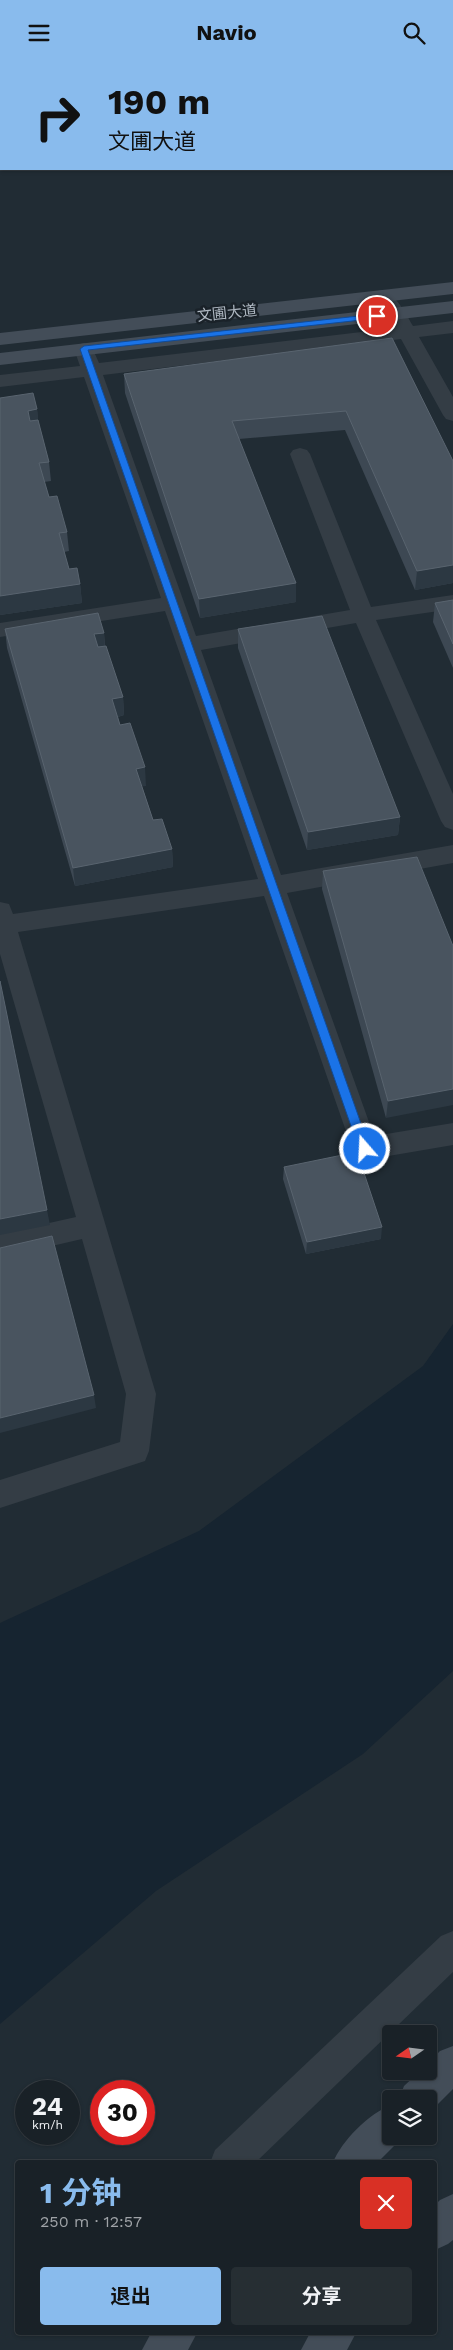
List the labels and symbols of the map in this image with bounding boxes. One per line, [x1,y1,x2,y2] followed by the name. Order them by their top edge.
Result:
[356,295,398,337] pin
[196,301,258,325] street label: 文圃大道
[338,1122,390,1174] position arrow
[382,2025,438,2080] north arrow
[90,2080,155,2145] speed limit sign: 30

